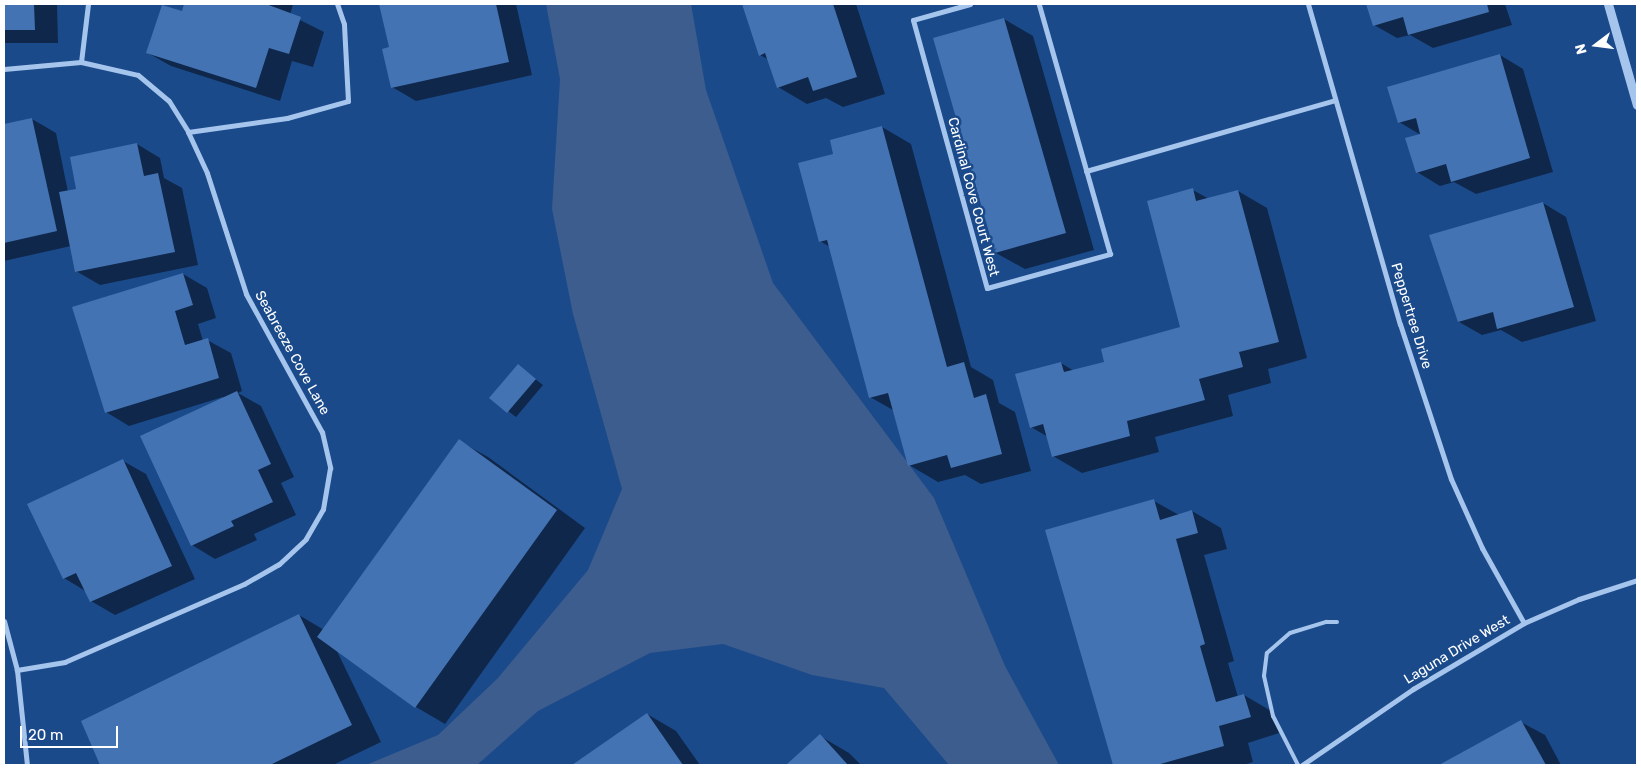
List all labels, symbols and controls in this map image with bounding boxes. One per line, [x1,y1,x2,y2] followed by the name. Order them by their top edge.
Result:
[1571,20,1621,70] north arrow
[1572,42,1591,56] text: N
[944,116,1002,278] street label: Cardinal Cove Court West
[1387,261,1435,371] street label: Peppertree Drive
[251,288,333,418] street label: Seabreeze Cove Lane
[1401,612,1513,688] street label: Laguna Drive West
[22,716,120,748] scale bar
[28,726,63,744] text: 20 m

